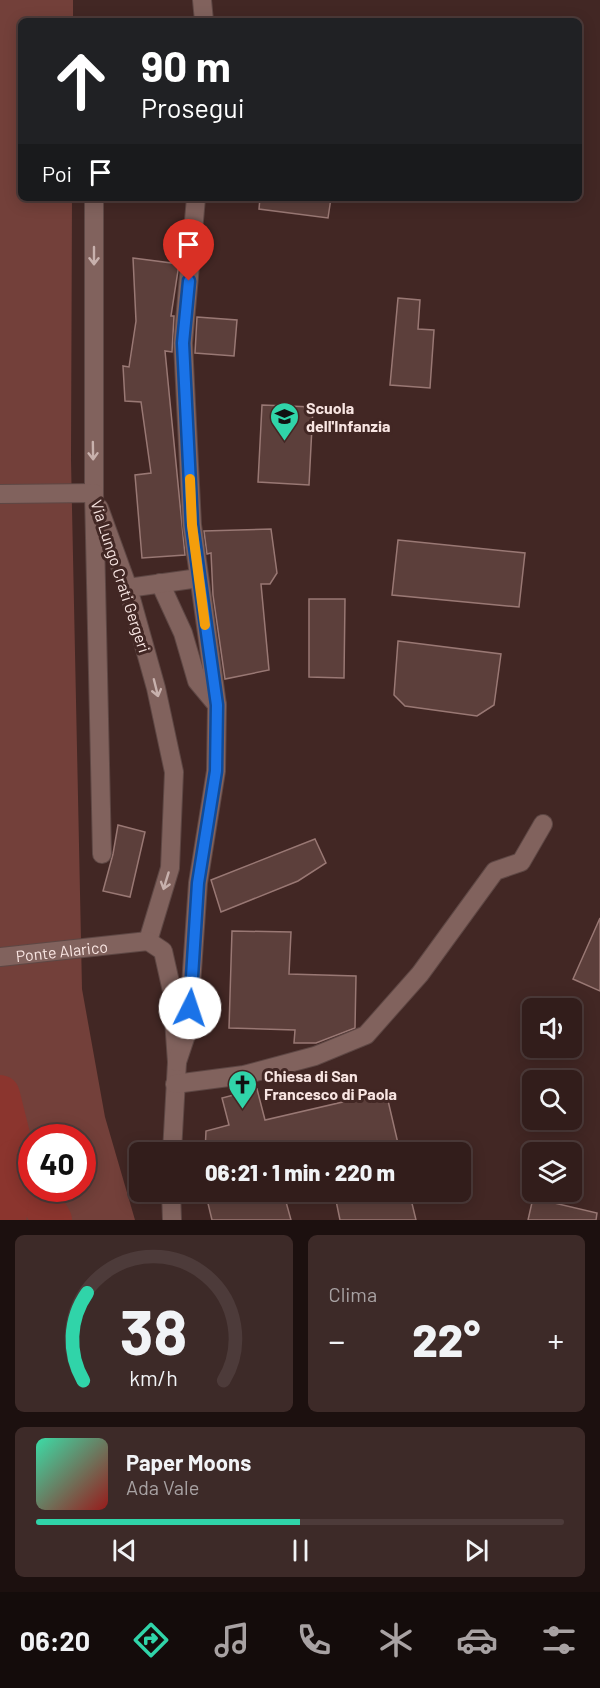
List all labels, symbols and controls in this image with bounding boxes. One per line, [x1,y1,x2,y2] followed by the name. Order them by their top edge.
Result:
[141,40,231,90] text: 90 m
[42,42,120,120] icon: ahead
[141,91,245,123] text: Prosegui
[84,156,117,189] icon: arrive
[42,160,72,186] text: Poi
[163,219,214,281] pin
[172,228,205,261] icon: arrive
[88,246,100,266] one-way arrow
[306,398,390,435] place label: Scuola dell'Infanzia
[269,400,301,442] school or university icon: Scuola dell'Infanzia
[87,441,99,461] one-way arrow
[87,497,155,655] street label: Via Lungo Crati Gergeri
[150,679,162,698] one-way arrow
[160,871,171,890] one-way arrow
[15,936,109,965] street label: Ponte Alarico
[158,976,222,1040] position arrow
[522,998,582,1202] map controls
[522,998,582,1058] button: sound
[264,1066,397,1103] place label: Chiesa di San Francesco di Paola
[227,1068,259,1110] church icon: Chiesa di San Francesco di Paola
[522,1070,582,1130] button: search
[18,1124,96,1202] speed limit sign: 40
[522,1142,582,1202] button: layers
[205,1159,395,1185] text: 06:21 · 1 min · 220 m
[329,1282,377,1306] text: Clima
[120,1293,187,1367] text: 38
[412,1312,480,1366] text: 22°
[329,1320,345,1360] text: −
[547,1320,564,1360] text: +
[129,1365,178,1390] text: km/h
[126,1449,251,1475] text: Paper Moons
[126,1475,199,1499] text: Ada Vale
[108,1534,141,1567] icon: previous
[284,1534,317,1567] icon: pause
[460,1534,493,1567] icon: next
[130,1619,172,1661] icon: directions
[211,1619,253,1661] icon: music
[293,1619,335,1661] icon: phone
[375,1619,417,1661] icon: climate
[456,1619,498,1661] icon: car
[538,1619,580,1661] icon: filters
[20,1624,90,1656] text: 06:20

